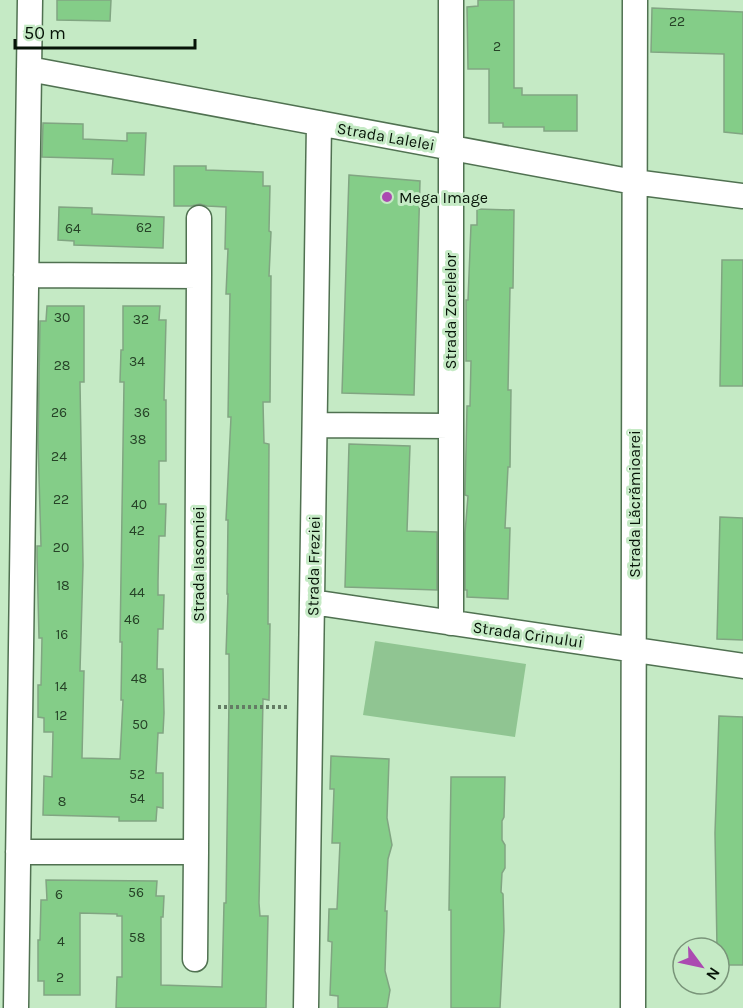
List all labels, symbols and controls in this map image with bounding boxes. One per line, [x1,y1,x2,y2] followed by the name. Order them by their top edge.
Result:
[15,12,195,50] scale bar
[669,13,685,30] house number: 22
[24,22,66,44] text: 50 m
[493,38,501,55] house number: 2
[336,119,436,154] street label: Strada Lalelei
[399,188,488,207] place label: Mega Image
[380,190,394,204] marker: Mega Image
[136,219,152,236] house number: 62
[65,220,81,237] house number: 64
[441,253,460,369] street label: Strada Zorelelor
[54,309,70,326] house number: 30
[133,311,149,328] house number: 32
[129,353,145,370] house number: 34
[54,357,70,374] house number: 28
[51,404,67,421] house number: 26
[134,404,150,421] house number: 36
[625,430,644,578] street label: Strada Lăcrămioarei
[130,431,146,448] house number: 38
[51,448,67,465] house number: 24
[53,491,69,508] house number: 22
[131,496,147,513] house number: 40
[189,506,208,622] street label: Strada Iasomiei
[303,516,324,616] street label: Strada Freziei
[129,522,145,539] house number: 42
[53,539,69,556] house number: 20
[56,577,70,594] house number: 18
[129,584,145,601] house number: 44
[124,611,140,628] house number: 46
[472,617,584,652] street label: Strada Crinului
[56,626,68,643] house number: 16
[131,670,147,687] house number: 48
[55,678,67,695] house number: 14
[55,707,67,724] house number: 12
[132,716,148,733] house number: 50
[129,766,145,783] house number: 52
[129,790,145,807] house number: 54
[58,793,66,810] house number: 8
[128,884,144,901] house number: 56
[55,886,63,903] house number: 6
[129,929,145,946] house number: 58
[57,933,65,950] house number: 4
[671,936,731,996] north arrow
[702,964,724,984] text: N
[56,969,64,986] house number: 2

